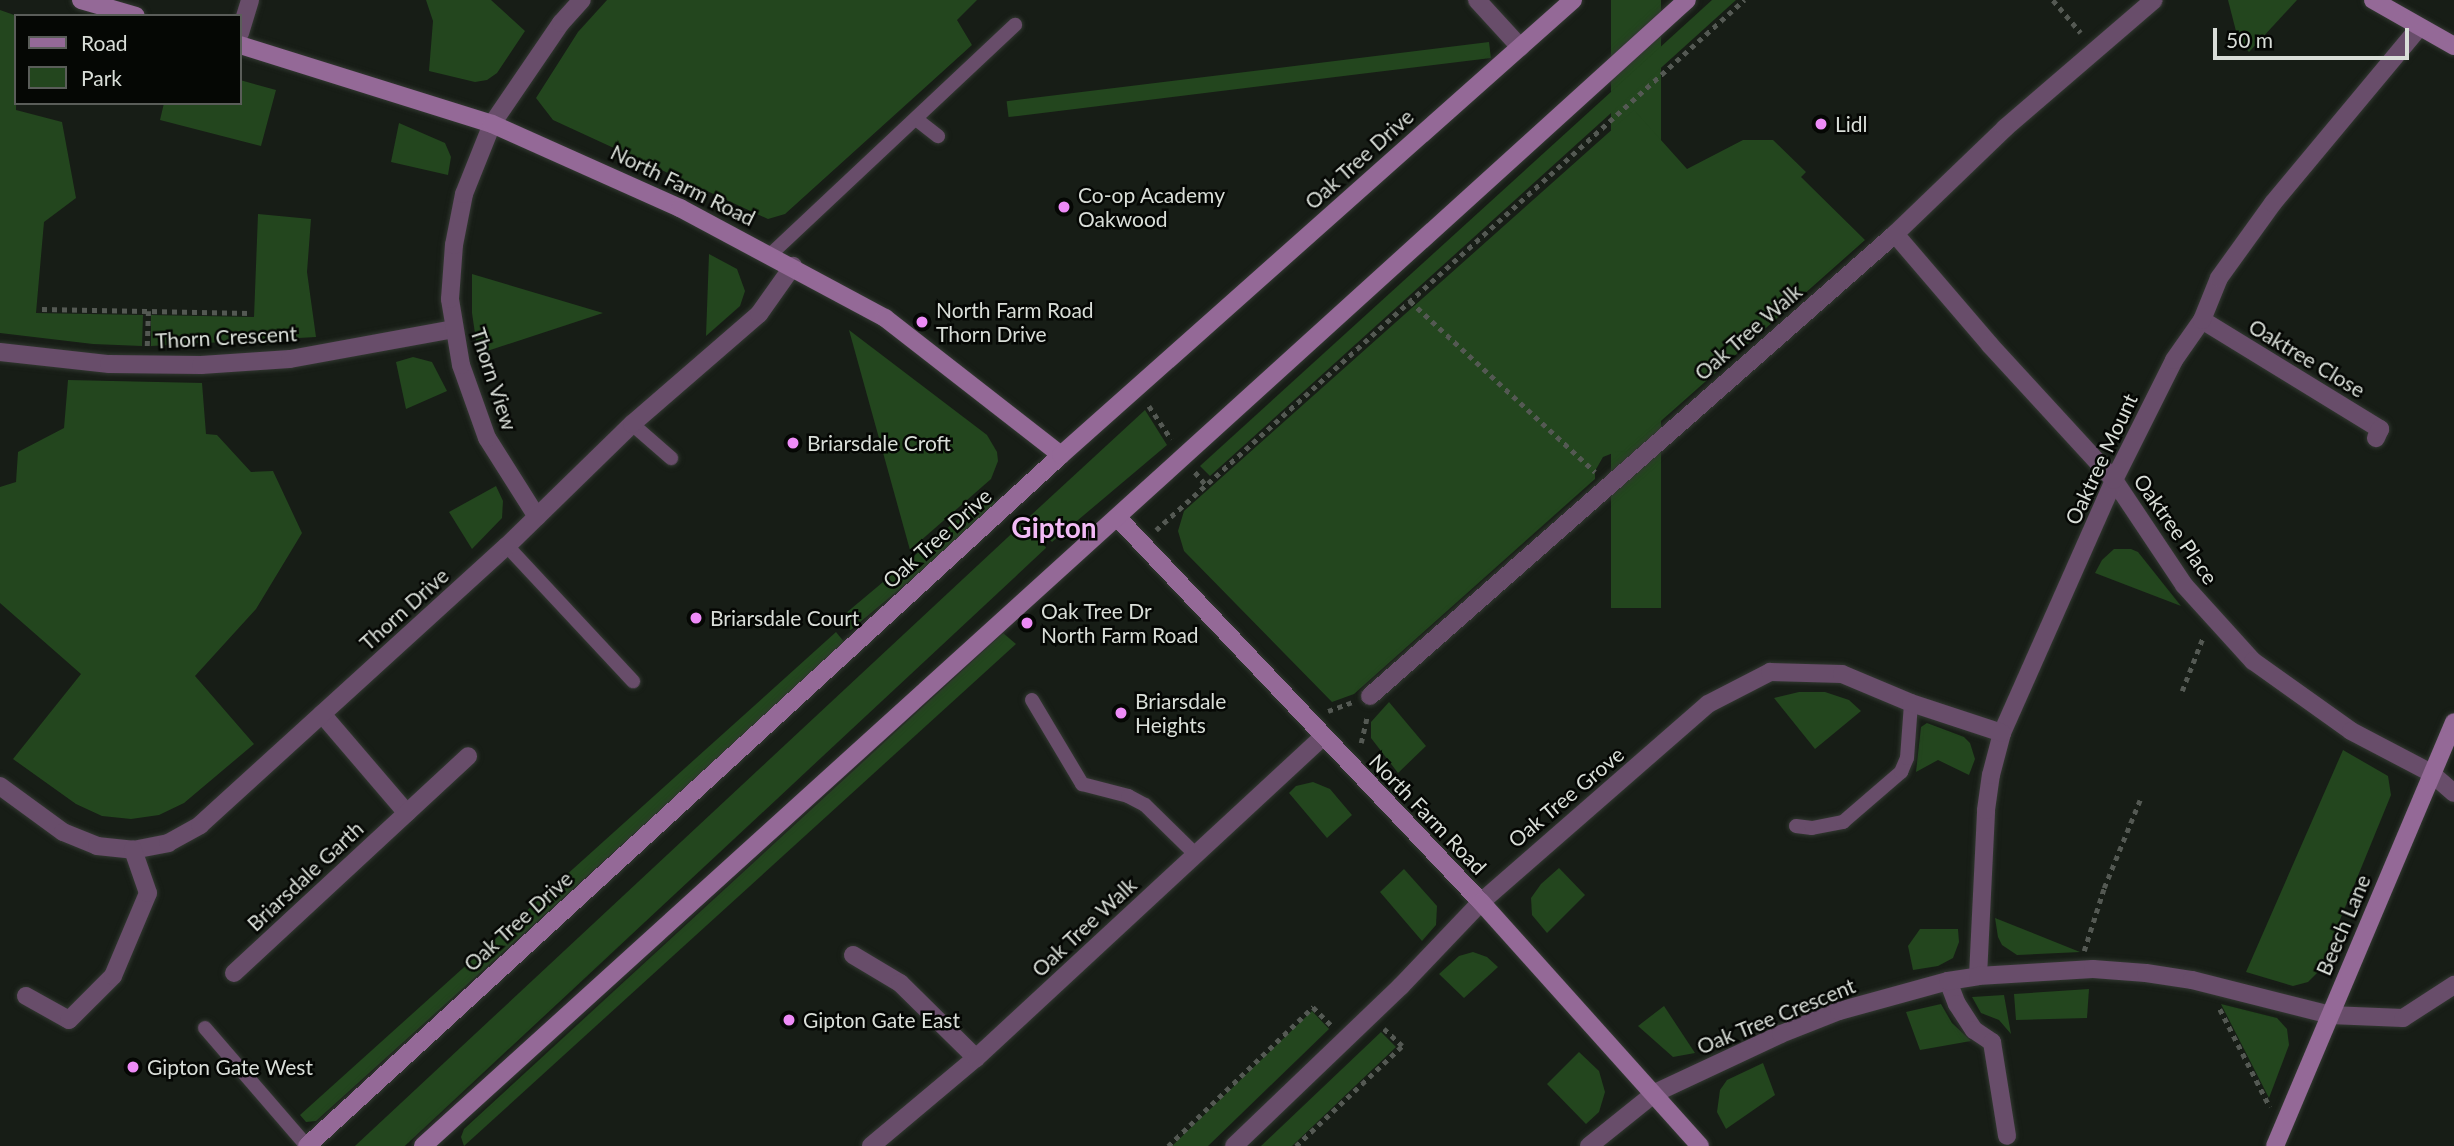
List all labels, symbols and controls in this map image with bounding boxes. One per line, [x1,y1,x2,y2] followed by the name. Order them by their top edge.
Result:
[14,14,242,105] legend
[2216,14,2412,58] scale bar
[2226,27,2273,52] text: 50 m
[81,30,128,55] text: Road
[81,65,122,90] text: Park
[1299,103,1419,215] street label: Oak Tree Drive
[1835,111,1868,137] place label: Lidl
[1813,116,1829,132] marker: Lidl
[607,139,759,231] street label: North Farm Road
[1078,182,1226,232] place label: Co-op Academy Oakwood
[1056,199,1072,215] marker: Co-op Academy Oakwood
[1689,278,1807,386] street label: Oak Tree Walk
[936,297,1094,347] place label: North Farm Road Thorn Drive
[2244,313,2370,403] street label: Oaktree Close
[914,314,930,330] marker: North Farm Road Thorn Drive
[154,321,298,353] street label: Thorn Crescent
[465,324,523,434] street label: Thorn View
[2060,389,2142,529] street label: Oaktree Mount
[807,430,951,456] place label: Briarsdale Croft
[785,435,801,451] marker: Briarsdale Croft
[2129,469,2223,589] street label: Oaktree Place
[877,482,997,594] street label: Oak Tree Drive
[1011,510,1097,544] district label: Gipton
[354,563,454,655] street label: Thorn Drive
[1041,598,1199,648] place label: Oak Tree Dr North Farm Road
[710,605,859,631] place label: Briarsdale Court
[688,610,704,626] marker: Briarsdale Court
[1019,615,1035,631] marker: Oak Tree Dr North Farm Road
[1135,688,1226,738] place label: Briarsdale Heights
[1113,705,1129,721] marker: Briarsdale Heights
[1503,741,1629,853] street label: Oak Tree Grove
[1364,749,1492,879] street label: North Farm Road
[242,816,368,936] street label: Briarsdale Garth
[458,865,578,977] street label: Oak Tree Drive
[2311,871,2375,979] street label: Beech Lane
[1026,872,1142,982] street label: Oak Tree Walk
[1693,973,1859,1059] street label: Oak Tree Crescent
[803,1007,960,1033] place label: Gipton Gate East
[781,1012,797,1028] marker: Gipton Gate East
[147,1054,313,1080] place label: Gipton Gate West
[125,1059,141,1075] marker: Gipton Gate West

